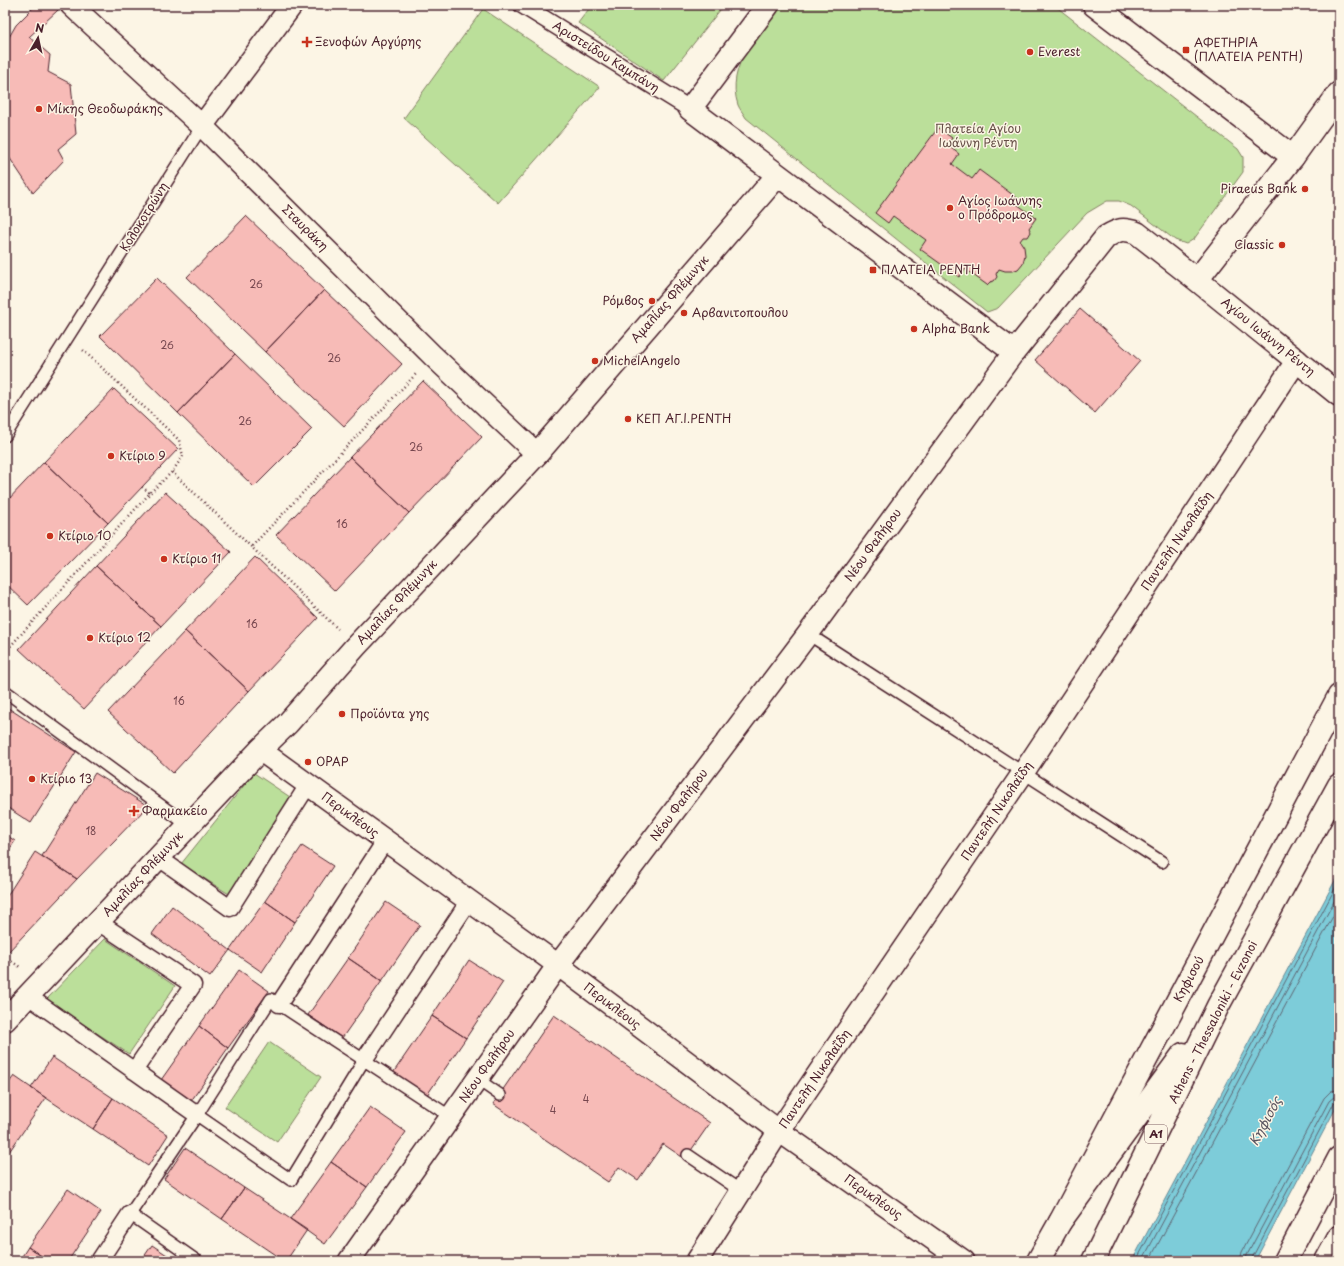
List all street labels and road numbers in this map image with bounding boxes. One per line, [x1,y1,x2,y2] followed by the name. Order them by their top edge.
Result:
[550,16,663,96] street label: Αριστείδου Καμπάνη
[115,178,172,255] street label: Κολοκοτρώνη
[278,200,333,255] street label: Σταυράκη
[626,250,713,346] street label: Αμαλίας Φλέμινγκ
[1218,293,1319,380] street label: Αγίου Ιωάννη Ρέντη
[1136,487,1216,594] street label: Παντελή Νικολαΐδη
[839,504,905,585] street label: Νέου Φαλήρου
[352,554,441,648] street label: Αμαλίας Φλέμινγκ
[956,757,1036,864] street label: Παντελή Νικολαΐδη
[645,764,712,844] street label: Νέου Φαλήρου
[318,787,383,841] street label: Περικλέους
[98,826,187,920] street label: Αμαλίας Φλέμινγκ
[1163,937,1261,1106] street label: Athens - Thessaloniki - Evzonoi
[1168,952,1208,1005] street label: Κηφισού
[580,978,645,1033] street label: Περικλέους
[454,1025,518,1106] street label: Νέου Φαλήρου
[774,1025,854,1132] street label: Παντελή Νικολαΐδη
[1145,1125,1167,1143] road number: Α1
[841,1169,907,1223] street label: Περικλέους

